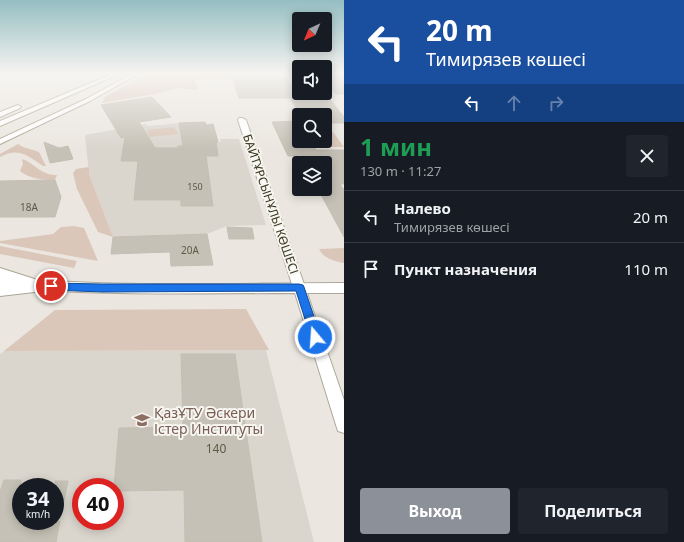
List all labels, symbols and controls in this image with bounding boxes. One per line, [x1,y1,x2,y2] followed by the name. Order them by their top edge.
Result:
[426,11,493,49] text: 20 m
[292,12,332,52] north arrow
[292,12,332,196] map controls
[360,16,412,68] icon: left
[426,47,586,71] text: Тимирязев көшесі
[292,60,332,100] button: sound
[461,92,483,114] icon: left
[503,92,525,114] icon: ahead
[545,92,567,114] icon: right
[292,108,332,148] button: search
[360,130,432,163] text: 1 мин
[239,132,303,276] street label: БАЙТҰРСЫНҰЛЫ КӨШЕСІ
[626,135,668,177] button: close
[292,156,332,196] button: layers
[360,162,441,180] text: 130 m · 11:27
[187,180,203,193] house number: 150
[394,198,451,218] text: Налево
[20,200,39,214] house number: 18А
[360,206,382,228] icon: left
[633,207,668,227] text: 20 m
[394,218,510,236] text: Тимирязев көшесі
[181,243,200,257] house number: 20А
[360,258,382,280] icon: arrive
[394,259,537,279] text: Пункт назначения
[624,259,668,279] text: 110 m
[34,269,68,303] pin
[40,275,62,297] icon: arrive
[294,316,336,358] position arrow
[154,403,263,438] place label: ҚазҰТУ Әскери Істер Институты
[133,411,151,429] school or university icon: ҚазҰТУ Әскери Істер Институты
[206,440,226,457] house number: 140
[72,478,124,530] speed limit sign: 40
[27,485,49,512] text: 34
[360,488,510,534] button: Выход
[518,488,668,534] button: Поделиться
[26,507,50,521] text: km/h

